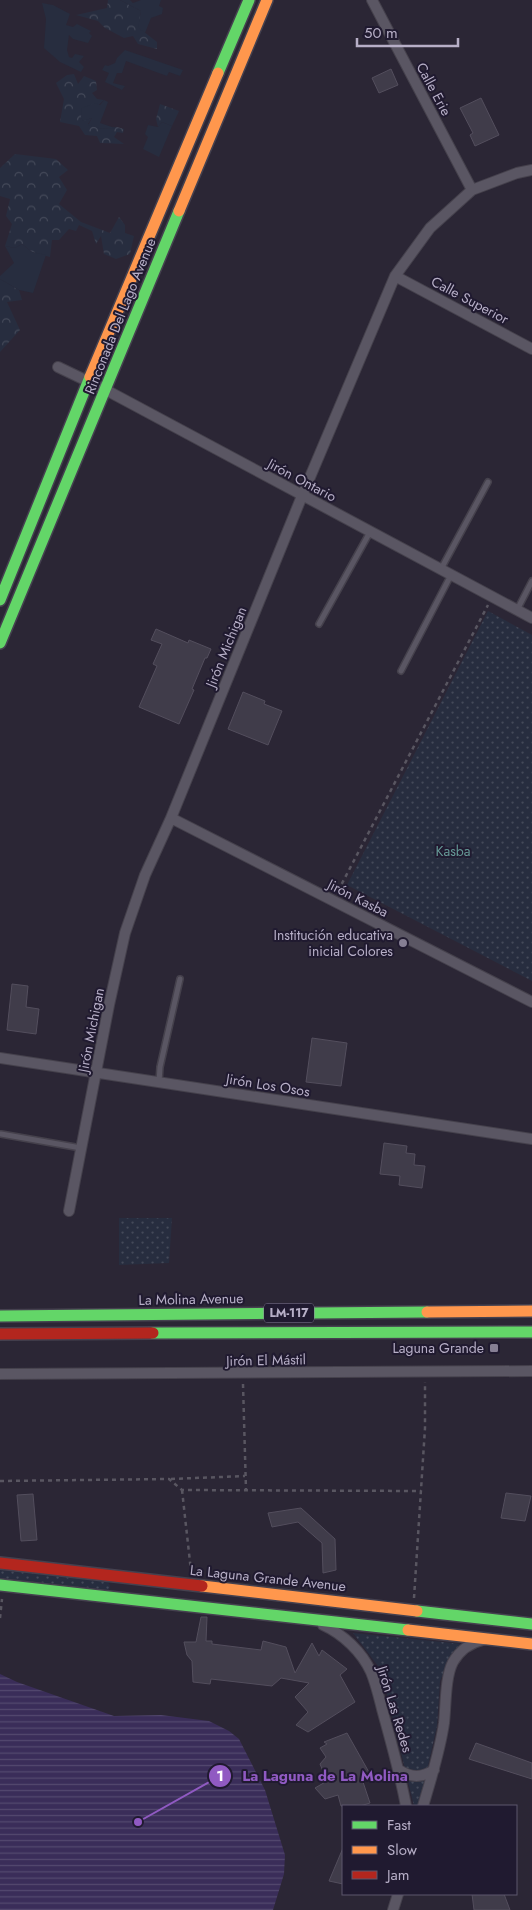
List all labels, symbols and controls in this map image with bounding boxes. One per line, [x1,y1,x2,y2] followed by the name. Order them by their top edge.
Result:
[357,15,458,47] scale bar
[364,22,398,44] text: 50 m
[412,59,456,119] street label: Calle Erie
[79,235,161,397] street label: Rinconada Del Lago Avenue
[428,271,513,329] street label: Calle Superior
[262,453,340,507] street label: Jirón Ontario
[200,604,251,692] street label: Jirón Michigan
[436,841,471,861] park label: Kasba
[322,873,392,922] street label: Jirón Kasba
[273,925,393,961] place label: Institución educativa inicial Colores
[397,937,409,949] marker: Institución educativa inicial Colores
[73,986,109,1076] street label: Jirón Michigan
[223,1068,312,1102] street label: Jirón Los Osos
[138,1288,244,1310] street label: La Molina Avenue
[264,1304,314,1322] road number: LM-117
[392,1338,484,1358] place label: Laguna Grande
[488,1342,500,1354] marker: Laguna Grande
[224,1349,306,1371] street label: Jirón El Mástil
[189,1560,347,1596] street label: La Laguna Grande Avenue
[372,1661,418,1755] street label: Jirón Las Redes
[207,1761,418,1791] callout: La Laguna de La Molina
[216,1765,224,1787] text: 1
[242,1765,408,1787] text: La Laguna de La Molina
[342,1805,517,1895] legend
[387,1814,411,1836] text: Fast
[387,1839,418,1861] text: Slow
[385,1864,410,1886] text: Jam

